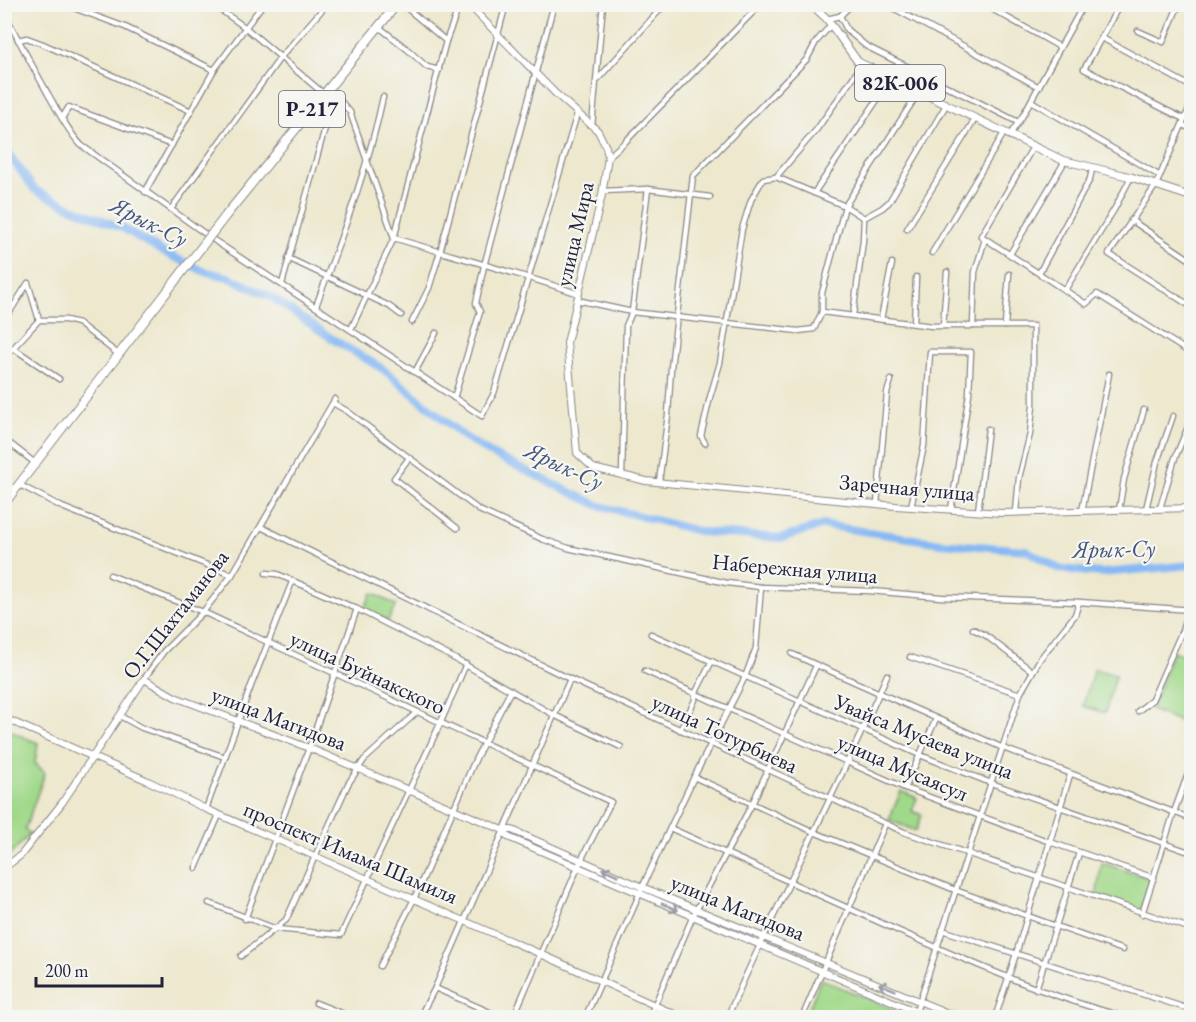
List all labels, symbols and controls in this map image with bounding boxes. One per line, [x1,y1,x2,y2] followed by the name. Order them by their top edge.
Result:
[855,65,945,101] road number: 82К-006
[279,91,345,127] road number: Р-217
[548,179,601,289] street label: улица Мира
[104,188,193,254] water label: Ярык-Су
[518,433,609,497] water label: Ярык-Су
[838,467,976,508] street label: Заречная улица
[1070,532,1156,565] water label: Ярык-Су
[116,543,235,685] street label: О.Г.Шахтаманова
[711,547,879,590] street label: Набережная улица
[285,624,450,721] street label: улица Буйнакского
[207,679,351,758] street label: улица Магидова
[647,687,803,780] street label: улица Тотурбиева
[829,687,1018,786] street label: Увайса Мусаева улица
[833,727,973,808] street label: улица Мусаясул
[239,794,462,911] street label: проспект Имама Шамиля
[601,866,619,878] one-way arrow
[666,867,809,948] street label: улица Магидова
[660,901,678,913] one-way arrow
[36,950,162,988] scale bar
[45,959,89,982] text: 200 m
[878,981,897,992] one-way arrow

